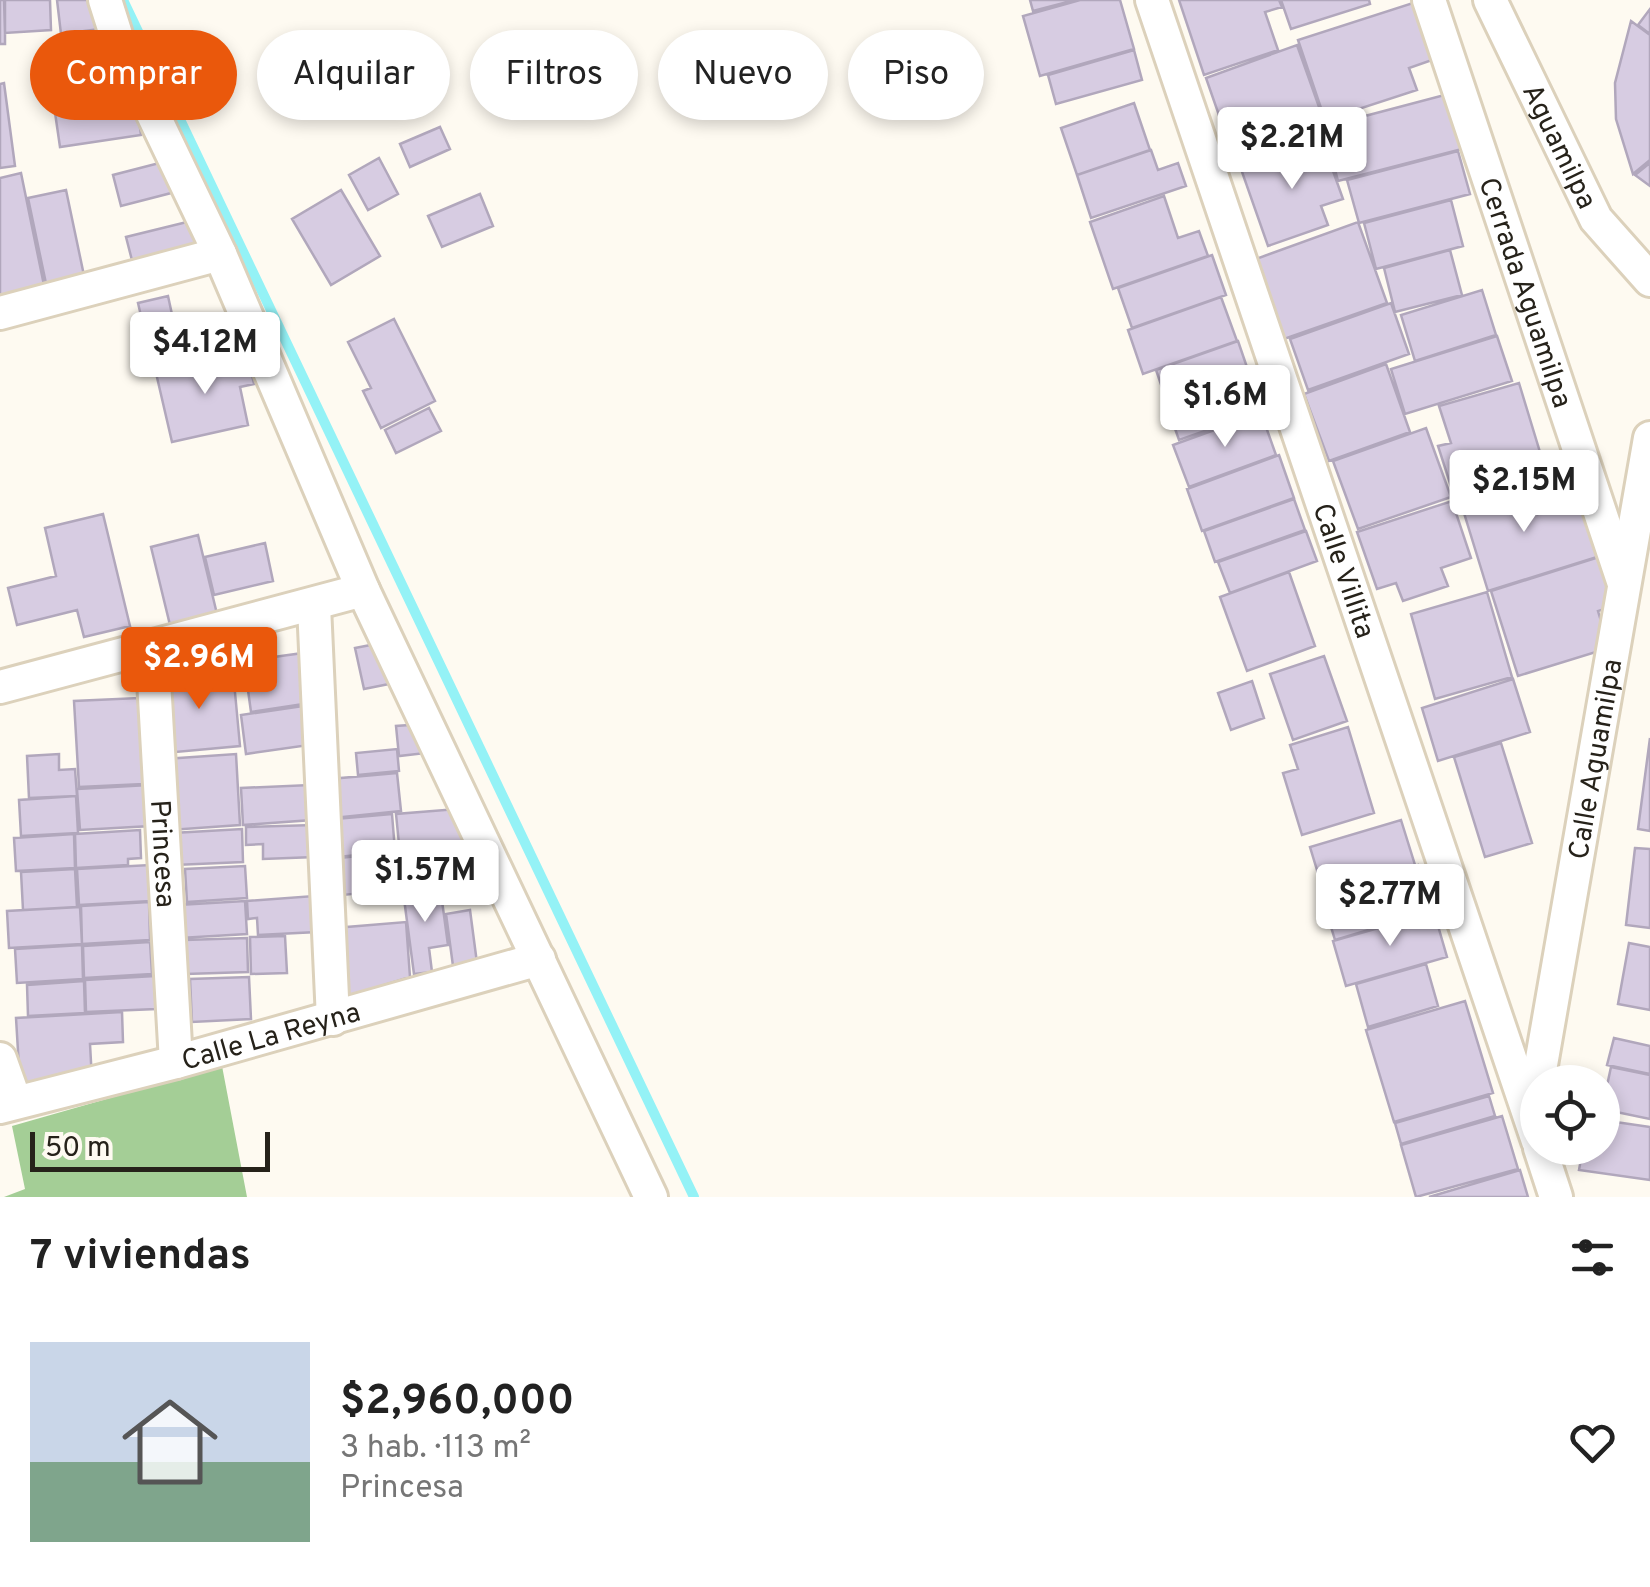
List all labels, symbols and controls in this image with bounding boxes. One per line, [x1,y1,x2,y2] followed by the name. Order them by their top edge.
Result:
[30,30,237,120] chip: Comprar
[257,30,450,120] chip: Alquilar
[470,30,638,120] chip: Filtros
[658,30,828,120] chip: Nuevo
[848,30,984,120] chip: Piso
[1512,79,1603,216] street label: Aguamilpa
[1211,107,1373,192] pin: $2.21M
[1240,119,1344,159] text: $2.21M
[1469,173,1579,413] street label: Cerrada Aguamilpa
[124,312,286,397] pin: $4.12M
[152,324,258,364] text: $4.12M
[1155,365,1295,450] pin: $1.6M
[1182,377,1268,417] text: $1.6M
[1443,450,1605,535] pin: $2.15M
[1472,462,1576,502] text: $2.15M
[1303,499,1382,643] street label: Calle Villita
[118,627,280,712] pin: $2.96M
[143,639,255,679] text: $2.96M
[1562,656,1632,862] street label: Calle Aguamilpa
[140,799,182,909] street label: Princesa
[344,840,506,925] pin: $1.57M
[374,852,476,892] text: $1.57M
[1309,864,1471,949] pin: $2.77M
[1338,876,1442,916] text: $2.77M
[178,996,365,1081] street label: Calle La Reyna
[1520,1065,1620,1165] map controls
[1520,1065,1620,1165] button: locate
[30,1127,270,1172] scale bar
[45,1131,111,1167] text: 50 m
[1565,1230,1620,1285] icon: filters
[30,1231,251,1284] text: 7 viviendas
[340,1376,574,1429] text: $2,960,000
[110,1382,230,1502] icon: home
[1565,1415,1620,1470] icon: heart
[340,1429,531,1469] text: 3 hab. · 113 m²
[340,1469,464,1509] text: Princesa

